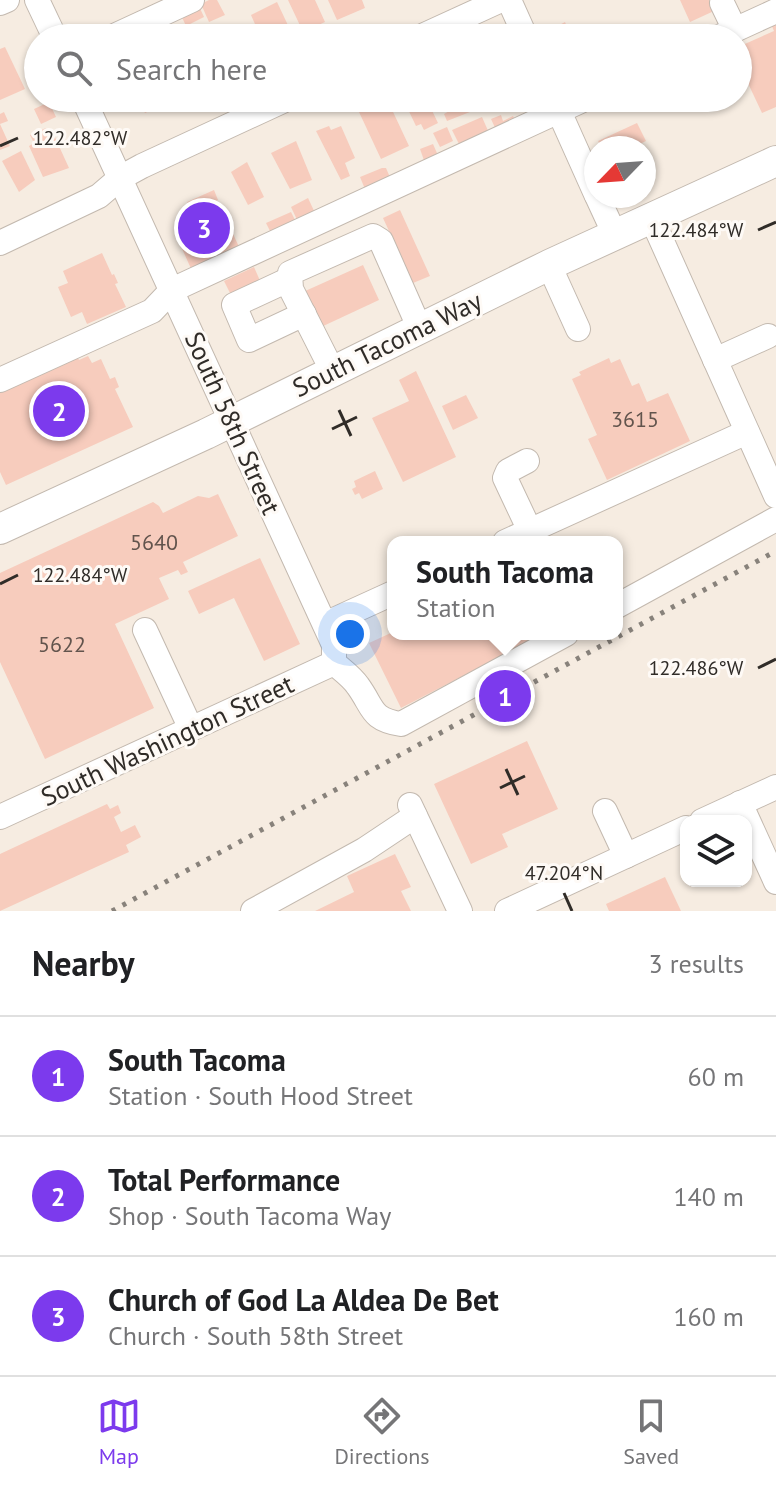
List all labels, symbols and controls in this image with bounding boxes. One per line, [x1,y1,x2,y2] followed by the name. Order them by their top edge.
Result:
[24,24,752,112] search box
[52,46,96,90] icon: search
[116,49,267,88] text: Search here
[33,125,128,151] text: 122.482°W
[584,136,656,208] north arrow
[178,198,230,258] pin: 3
[649,217,744,243] text: 122.484°W
[287,284,487,404] street label: South Tacoma Way
[178,327,288,520] street label: South 58th Street
[33,381,85,441] pin: 2
[611,405,659,433] house number: 3615
[130,528,178,556] house number: 5640
[387,536,623,640] popup
[416,552,594,591] text: South Tacoma
[33,562,128,588] text: 122.484°W
[416,591,496,624] text: Station
[330,614,370,654] your location
[38,630,86,658] house number: 5622
[649,655,744,681] text: 122.486°W
[479,666,531,726] pin: 1
[35,667,299,813] street label: South Washington Street
[680,815,752,887] map controls
[680,815,752,887] button: layers
[525,860,603,886] text: 47.204°N
[32,941,134,985] text: Nearby
[649,947,744,980] text: 3 results
[108,1040,286,1079] text: South Tacoma
[51,1060,65,1093] text: 1
[688,1060,744,1093] text: 60 m
[108,1079,413,1112] text: Station · South Hood Street
[108,1160,340,1199] text: Total Performance
[51,1180,65,1213] text: 2
[673,1180,744,1213] text: 140 m
[108,1199,391,1232] text: Shop · South Tacoma Way
[108,1280,499,1319] text: Church of God La Aldea De Bet
[51,1300,65,1333] text: 3
[673,1300,744,1333] text: 160 m
[108,1319,403,1352] text: Church · South 58th Street
[97,1394,141,1470] tab: Map
[334,1394,430,1470] tab: Directions
[623,1394,679,1470] tab: Saved

